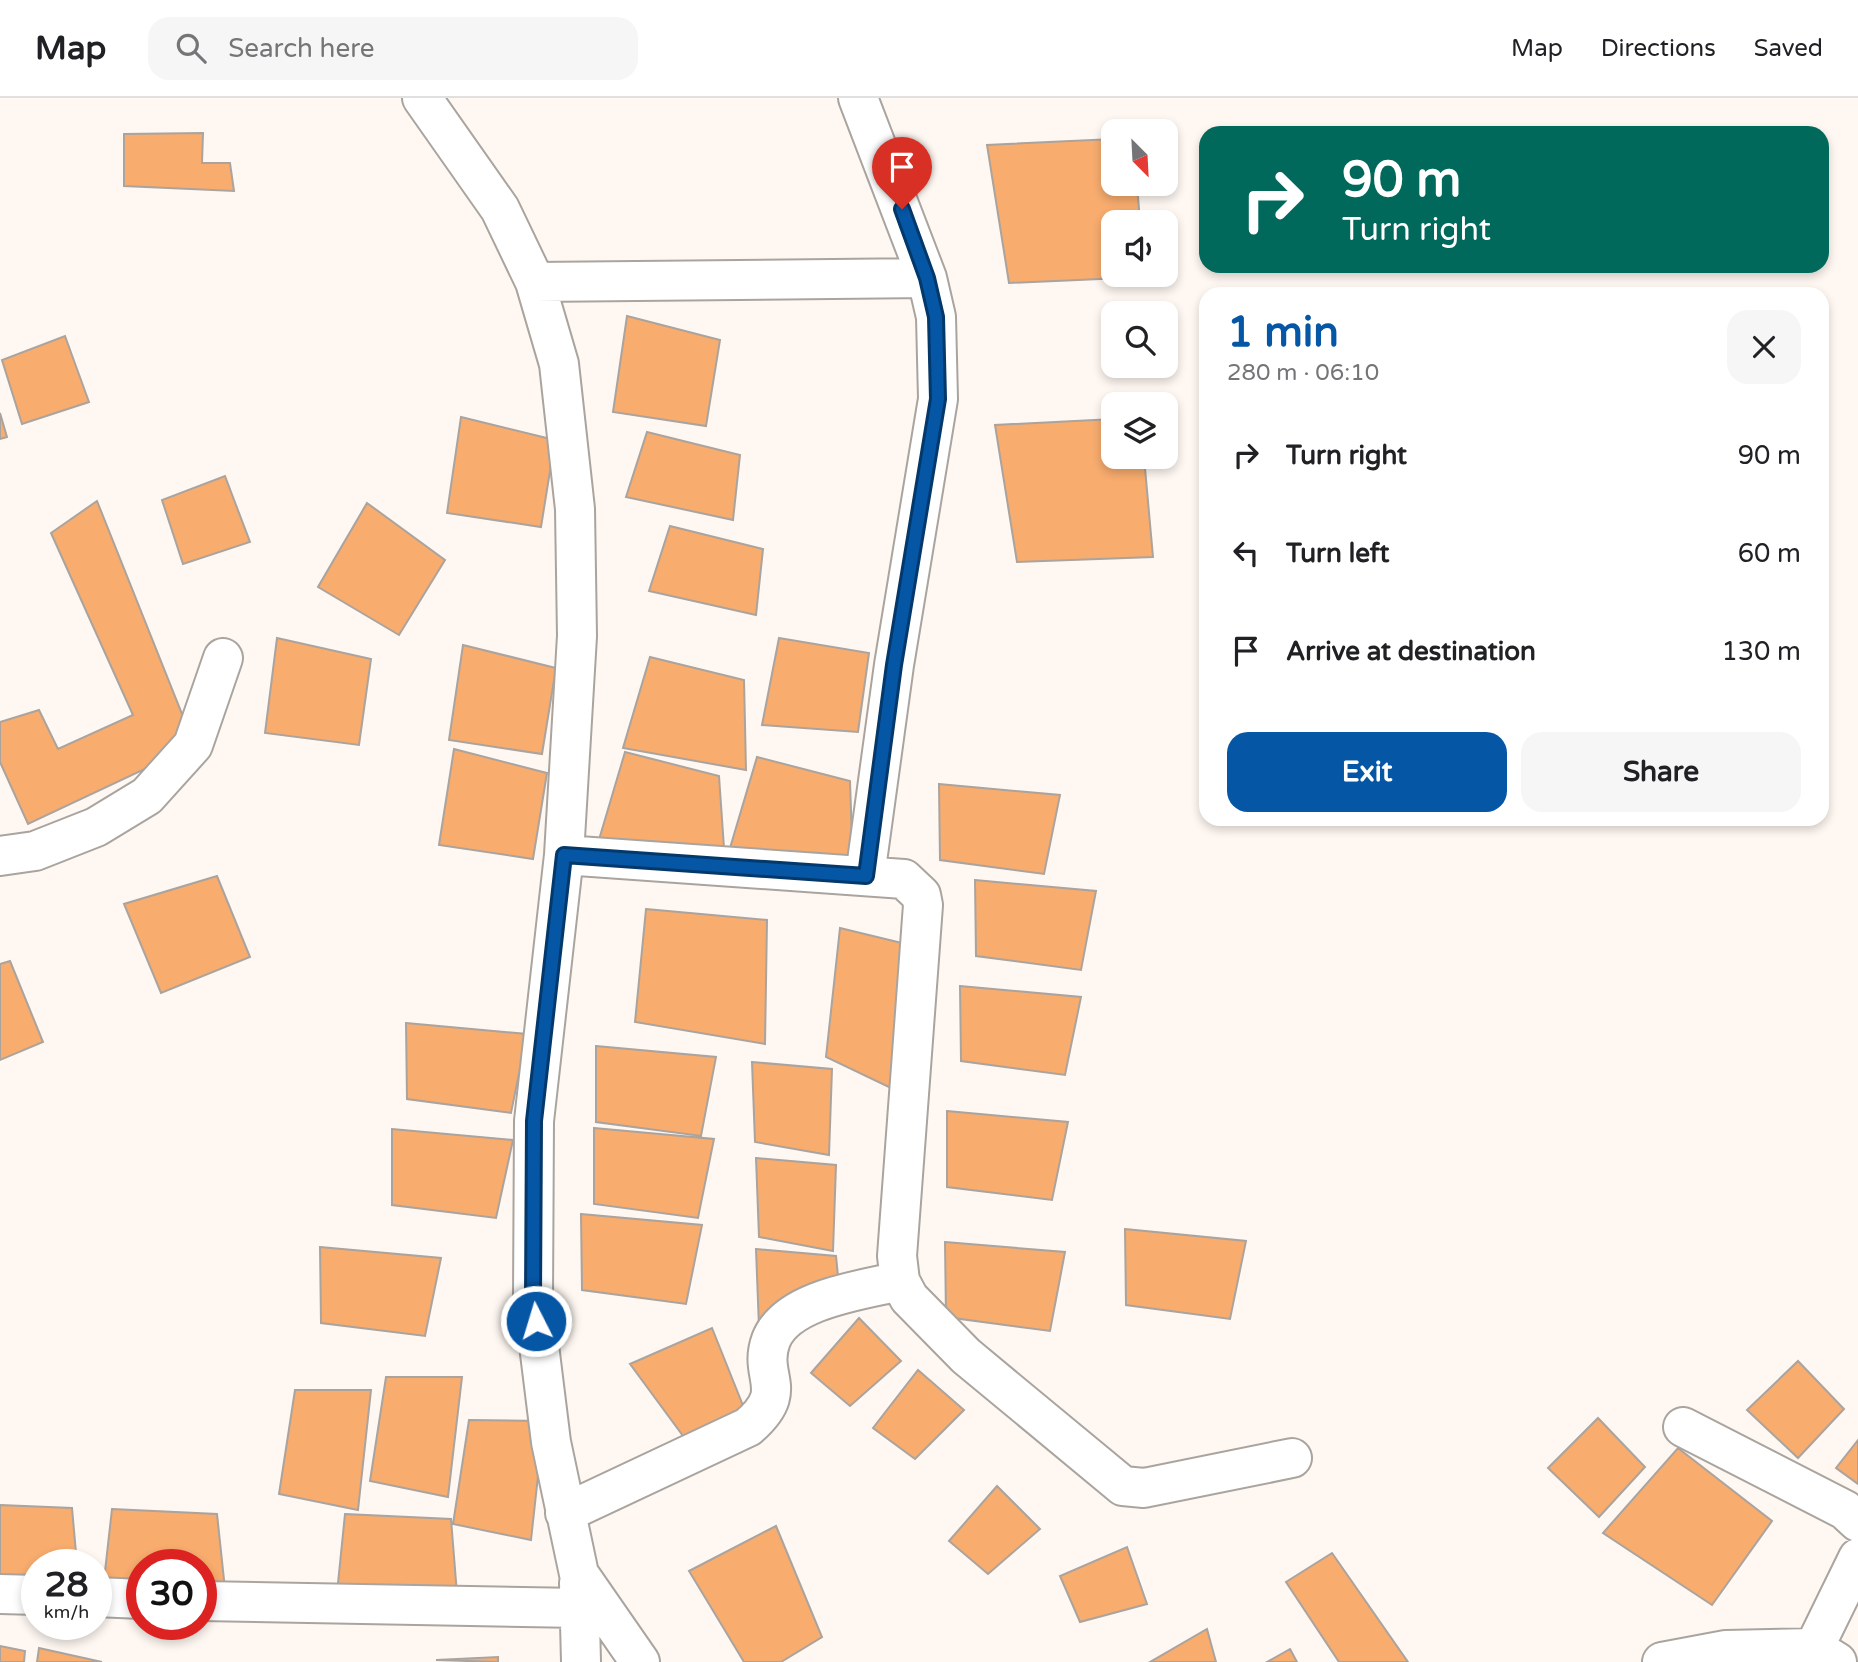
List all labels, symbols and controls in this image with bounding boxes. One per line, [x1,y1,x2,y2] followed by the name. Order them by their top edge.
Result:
[148,17,638,80] search box
[35,29,106,68] text: Map
[172,29,210,67] icon: search
[228,33,374,64] text: Search here
[1511,34,1563,63] text: Map
[1601,34,1716,63] text: Directions
[1754,34,1823,63] text: Saved
[1101,119,1178,196] north arrow
[1101,119,1178,469] map controls
[872,137,932,209] pin
[883,148,921,186] icon: arrive
[1342,151,1461,210] text: 90 m
[1227,154,1318,245] icon: right
[1101,210,1178,287] button: sound
[1342,211,1491,249] text: Turn right
[1101,301,1178,378] button: search
[1227,307,1339,358] text: 1 min
[1727,310,1801,384] button: close
[1227,359,1379,387] text: 280 m · 06:10
[1101,392,1178,469] button: layers
[1227,436,1265,474] icon: right
[1286,440,1407,471] text: Turn right
[1738,440,1801,471] text: 90 m
[1227,534,1265,572] icon: left
[1286,538,1389,569] text: Turn left
[1738,538,1801,569] text: 60 m
[1227,632,1265,670] icon: arrive
[1286,636,1536,667] text: Arrive at destination
[1721,636,1801,667] text: 130 m
[1227,732,1507,812] button: Exit
[1521,732,1801,812] button: Share
[499,1284,573,1358] position arrow
[126,1549,217,1640] speed limit sign: 30
[45,1564,88,1606] text: 28
[44,1601,89,1623] text: km/h

